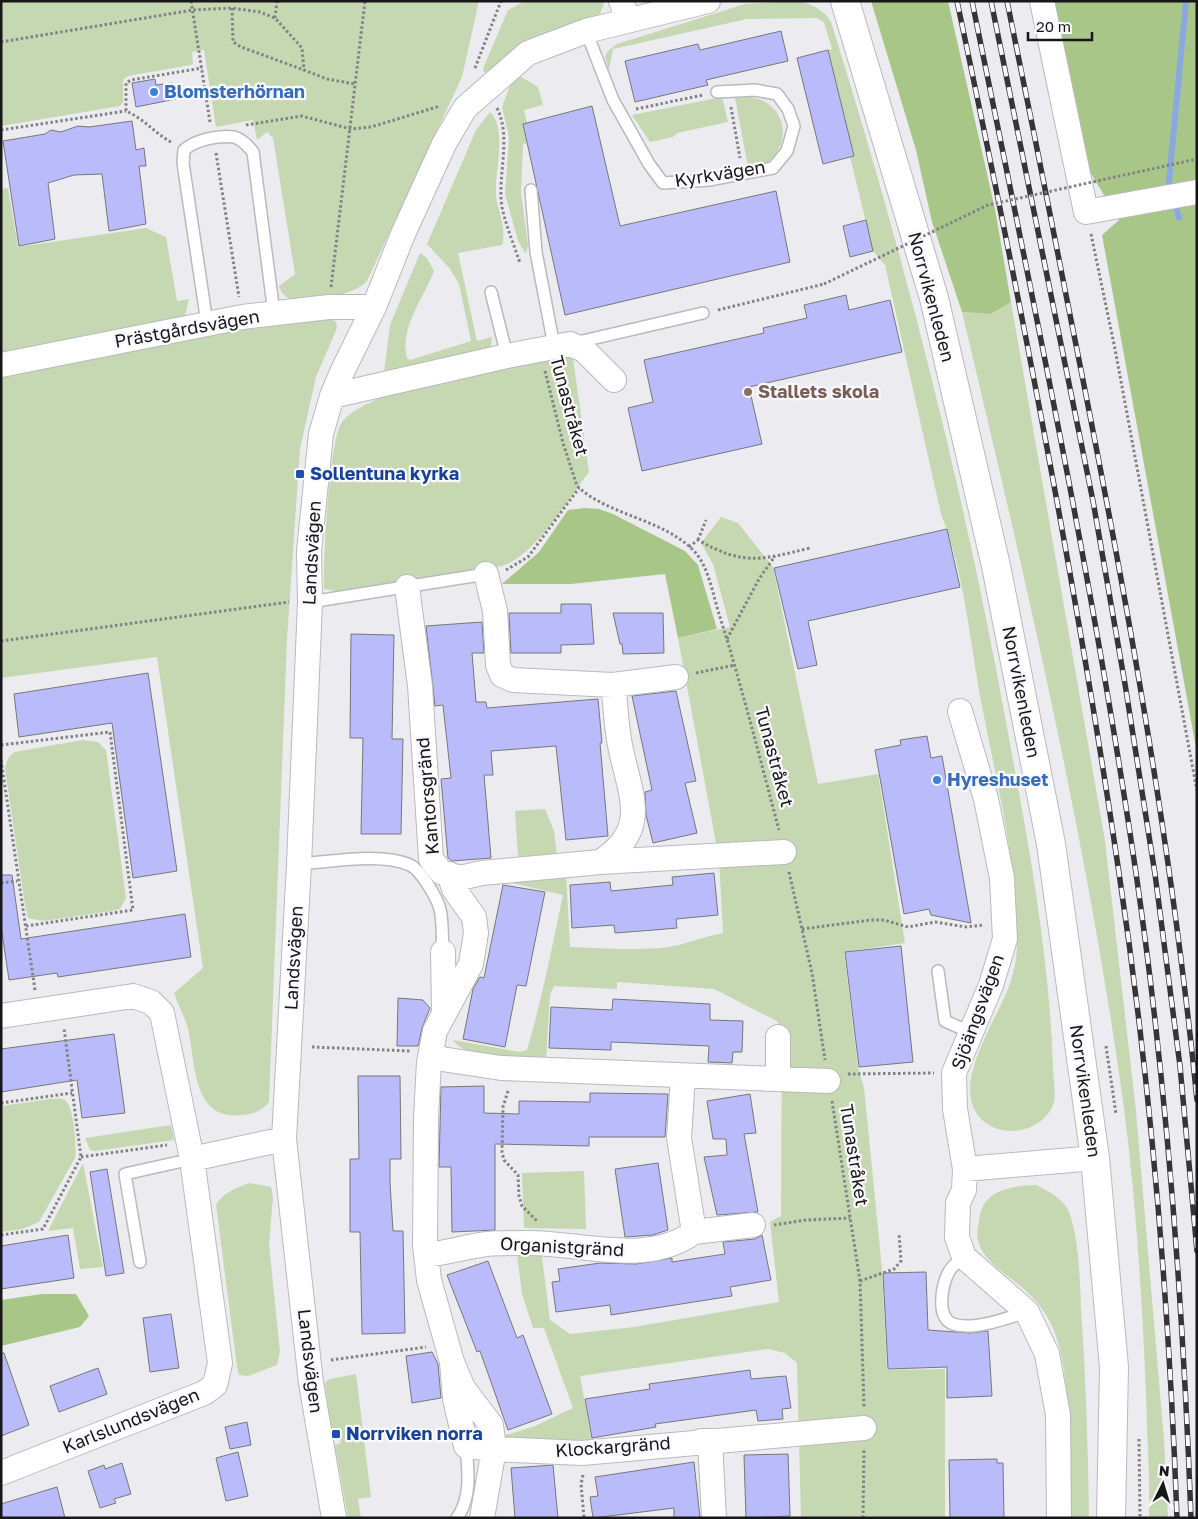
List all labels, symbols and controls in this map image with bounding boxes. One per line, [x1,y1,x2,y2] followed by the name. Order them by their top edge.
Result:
[1028,10,1092,42] scale bar
[1036,17,1071,35] text: 20 m
[164,80,305,102] place label: Blomsterhörnan
[148,86,160,98] marker: Blomsterhörnan
[673,155,767,191] street label: Kyrkvägen
[904,229,960,364] street label: Norrvikenleden
[113,304,261,352] street label: Prästgårdsvägen
[546,353,594,458] street label: Tunastråket
[758,380,879,402] place label: Stallets skola
[742,386,754,398] marker: Stallets skola
[310,462,459,484] place label: Sollentuna kyrka
[294,468,306,480] marker: Sollentuna kyrka
[297,500,325,606] street label: Landsvägen
[998,624,1046,760] street label: Norrvikenleden
[751,704,799,809] street label: Tunastråket
[411,736,443,856] street label: Kantorsgränd
[947,768,1048,790] place label: Hyreshuset
[931,774,943,786] marker: Hyreshuset
[279,905,307,1011] street label: Landsvägen
[946,951,1008,1072] street label: Sjöängsvägen
[1066,1023,1106,1159] street label: Norrvikenleden
[836,1102,874,1207] street label: Tunastråket
[499,1232,625,1260] street label: Organistgränd
[294,1308,328,1414] street label: Landsvägen
[59,1383,202,1458] street label: Karlslundsvägen
[346,1422,483,1444] place label: Norrviken norra
[330,1428,342,1440] marker: Norrviken norra
[554,1431,671,1461] street label: Klockargränd
[1138,1459,1188,1509] north arrow
[1158,1462,1170,1479] text: N

